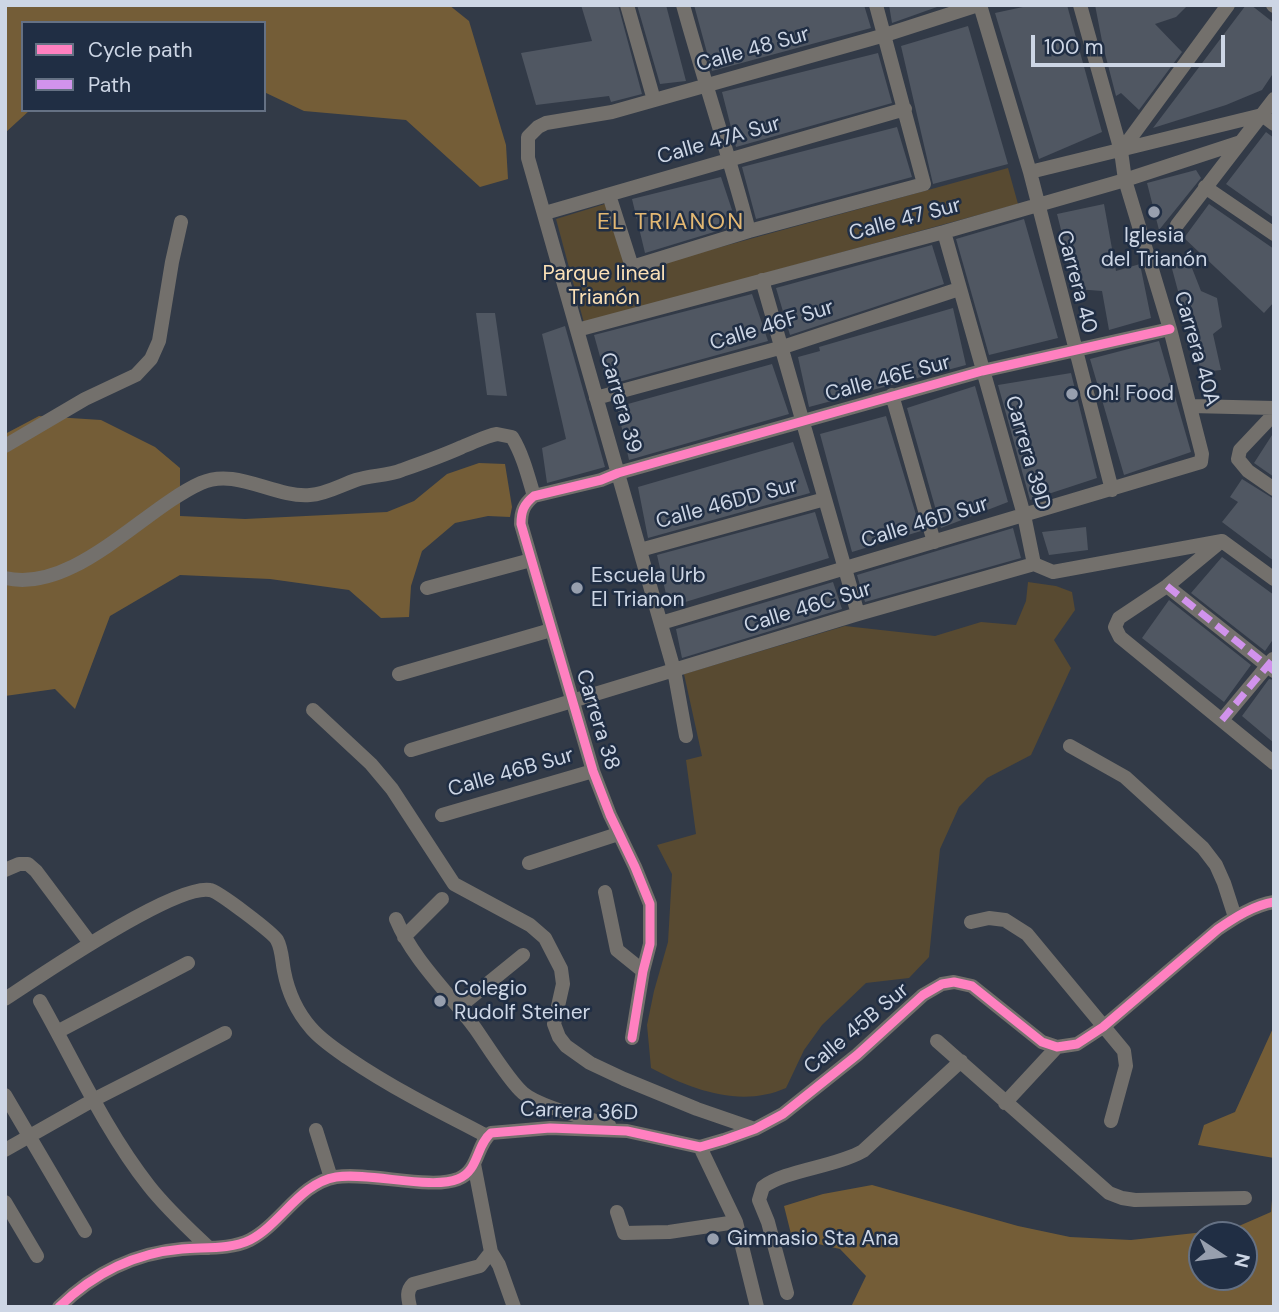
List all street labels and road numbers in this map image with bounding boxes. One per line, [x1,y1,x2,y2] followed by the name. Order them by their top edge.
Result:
[694,22,812,78] street label: Calle 48 Sur
[654,111,784,171] street label: Calle 47A Sur
[846,193,964,247] street label: Calle 47 Sur
[1050,228,1102,336] street label: Carrera 40
[1168,289,1224,409] street label: Carrera 40A
[707,295,837,357] street label: Calle 46F Sur
[594,350,646,456] street label: Carrera 39
[823,350,953,408] street label: Calle 46E Sur
[999,393,1055,513] street label: Carrera 39D
[653,473,801,535] street label: Calle 46DD Sur
[859,492,991,554] street label: Calle 46D Sur
[741,577,875,639] street label: Calle 46C Sur
[570,667,624,773] street label: Carrera 38
[445,743,577,803] street label: Calle 46B Sur
[799,978,915,1080] street label: Calle 45B Sur
[519,1097,639,1127] street label: Carrera 36D

